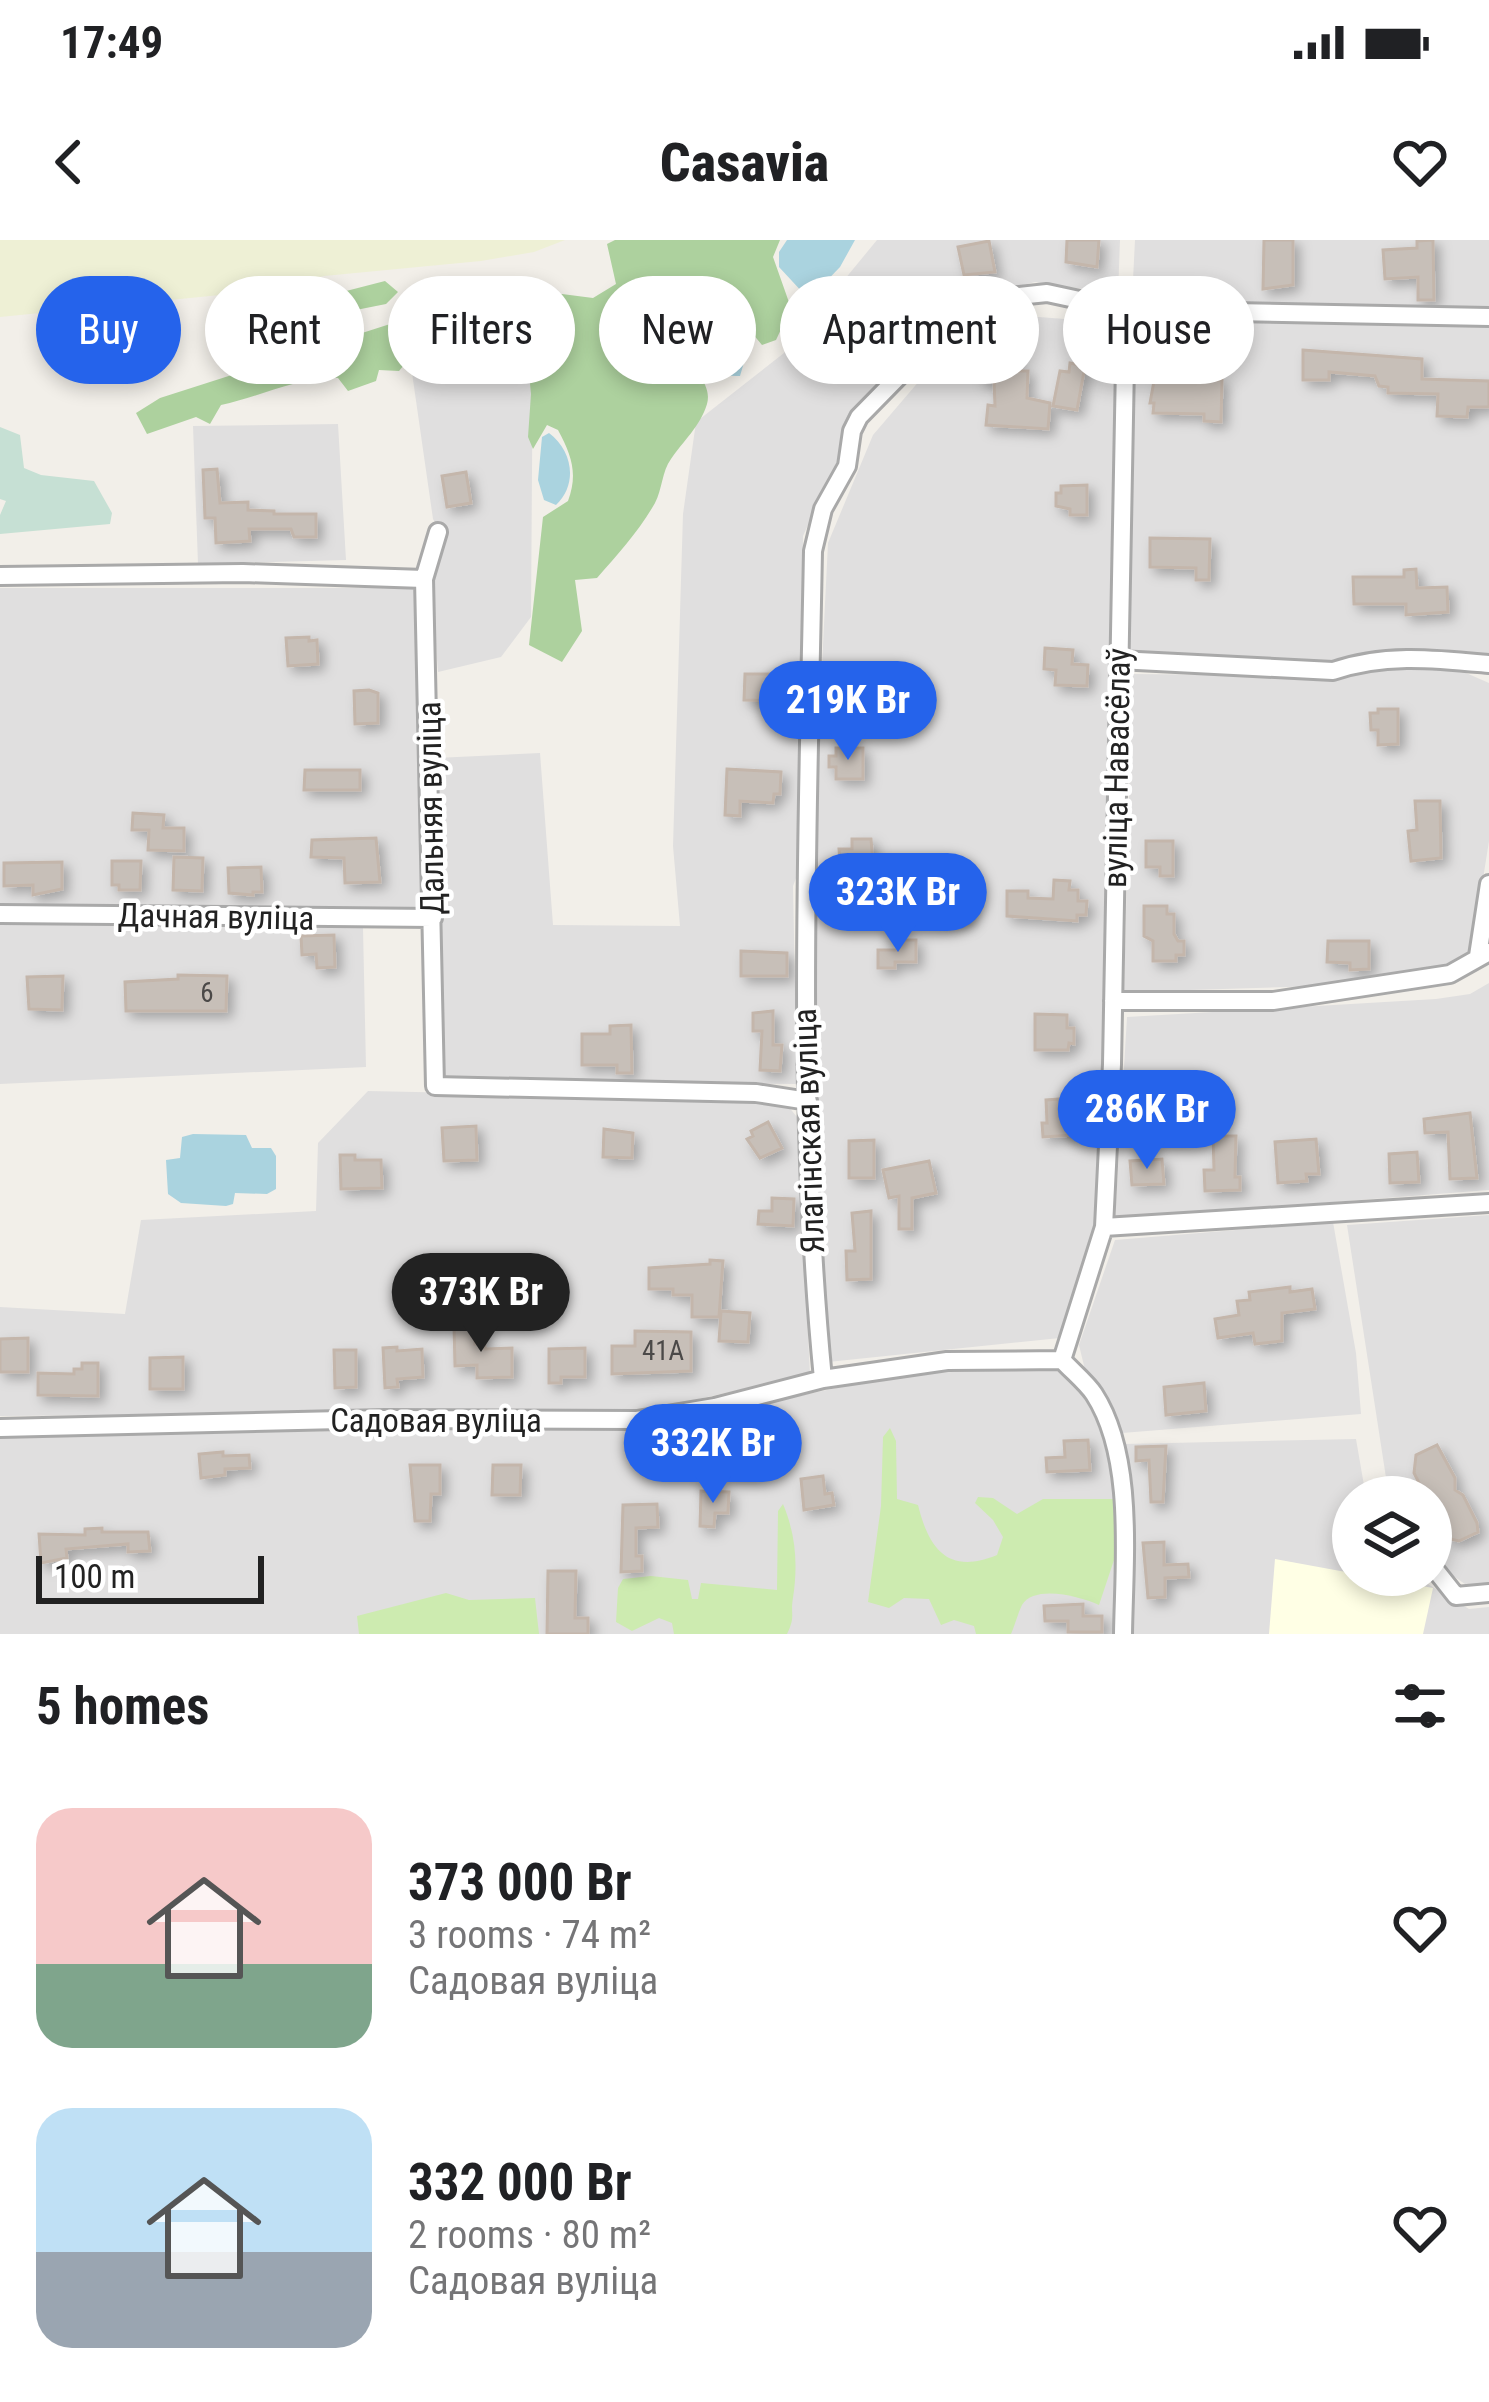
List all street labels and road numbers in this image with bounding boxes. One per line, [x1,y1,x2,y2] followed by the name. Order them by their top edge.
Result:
[1095,647,1138,888] street label: вуліца Навасёлаў
[409,701,452,915] street label: Дальняя вуліца
[117,895,315,938] street label: Дачная вуліца
[785,1008,832,1254] street label: Ялагінская вуліца
[330,1401,542,1440] street label: Садовая вуліца

